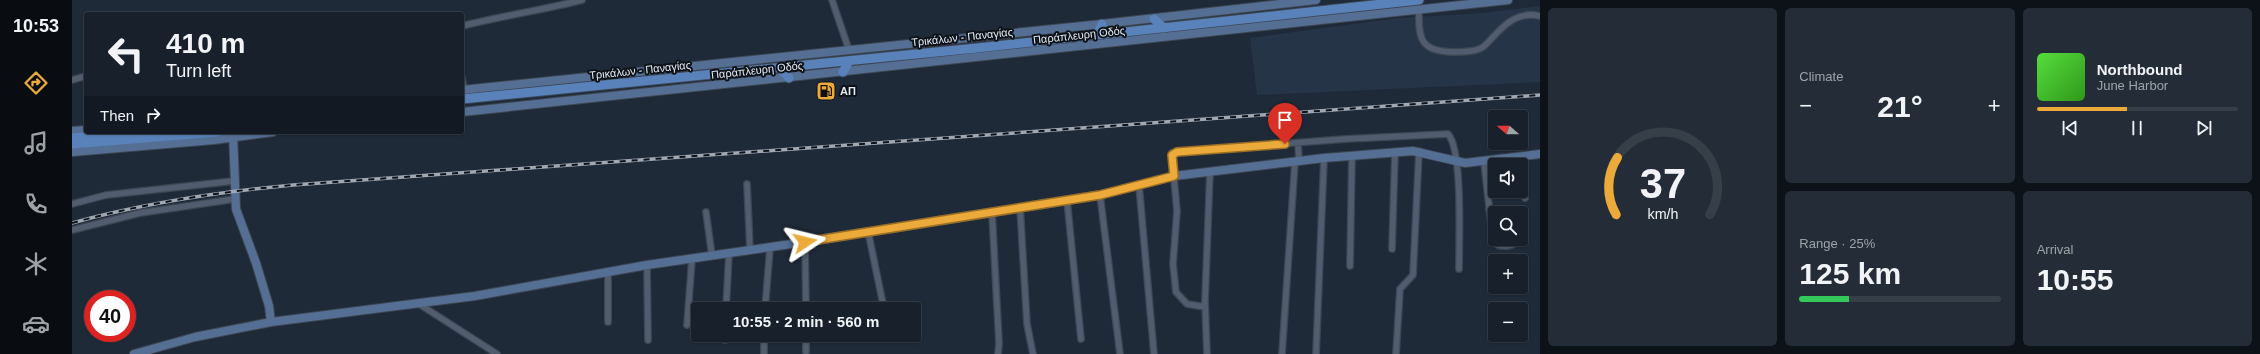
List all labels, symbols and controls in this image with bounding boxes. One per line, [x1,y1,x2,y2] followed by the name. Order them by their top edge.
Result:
[13,16,59,36] text: 10:53
[1032,24,1126,46] street label: Παράπλευρη Οδός
[911,26,1013,48] street label: Τρικάλων - Παναγίας
[100,28,152,80] icon: left
[166,28,245,59] text: 410 m
[589,59,691,81] street label: Τρικάλων - Παναγίας
[710,59,804,81] street label: Παράπλευρη Οδός
[166,61,231,81] text: Turn left
[2097,61,2182,78] text: Northbound
[22,69,50,97] icon: directions
[1799,69,1843,84] text: Climate
[2097,78,2168,93] text: June Harbor
[815,80,837,102] fuel station icon: ΑΠ
[840,85,856,97] place label: ΑΠ
[1877,90,1923,123] text: 21°
[1799,93,1812,118] text: −
[1988,93,2001,118] text: +
[1268,103,1302,144] pin
[142,104,164,126] icon: right
[100,107,134,124] text: Then
[1274,109,1296,131] icon: arrive
[1488,110,1528,150] north arrow
[1488,110,1528,342] map controls
[2059,117,2081,139] icon: previous
[2126,117,2148,139] icon: pause
[2193,117,2215,139] icon: next
[22,129,50,157] icon: music
[1488,158,1528,198] button: sound
[1640,160,1686,207] text: 37
[22,190,50,218] icon: phone
[1488,206,1528,246] button: search
[1647,206,1678,222] text: km/h
[784,221,826,263] position arrow
[1799,236,1875,251] text: Range · 25%
[2037,242,2074,257] text: Arrival
[22,250,50,278] icon: climate
[1488,254,1528,294] button: +
[1799,257,1901,290] text: 125 km
[2037,263,2113,296] text: 10:55
[84,290,136,342] speed limit sign: 40
[1488,302,1528,342] button: −
[22,310,50,338] icon: car
[733,313,879,330] text: 10:55 · 2 min · 560 m

